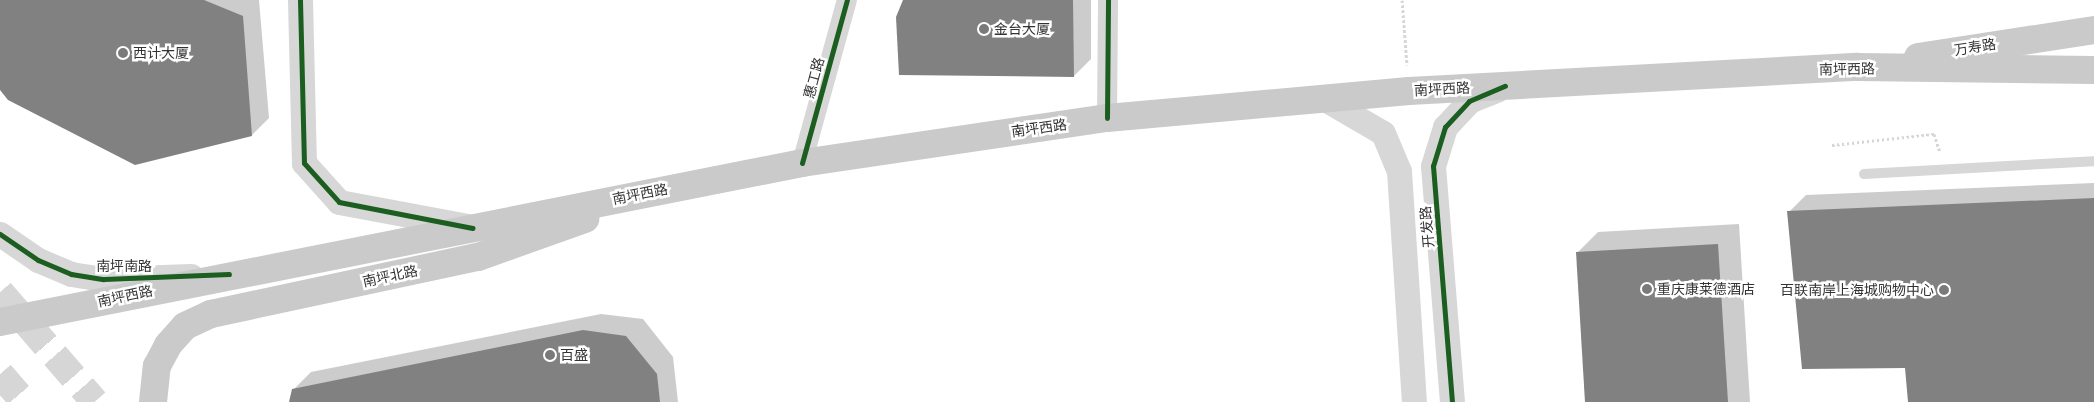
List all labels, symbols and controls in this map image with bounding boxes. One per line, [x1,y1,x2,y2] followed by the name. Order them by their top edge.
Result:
[994,21,1050,37] place label: 金台大厦
[978,23,990,35] marker: 金台大厦
[1953,35,1997,59] street label: 万寿路
[133,45,189,61] place label: 西计大厦
[117,47,129,59] marker: 西计大厦
[800,56,828,100] street label: 惠工路
[1819,60,1875,78] street label: 南坪西路
[1414,79,1470,99] street label: 南坪西路
[1010,116,1068,140] street label: 南坪西路
[611,180,669,208] street label: 南坪西路
[1417,205,1437,249] street label: 开发路
[96,258,152,274] street label: 南坪南路
[361,262,419,290] street label: 南坪北路
[1657,281,1755,297] place label: 重庆康莱德酒店
[96,282,154,310] street label: 南坪西路
[1780,282,1934,298] place label: 百联南岸上海城购物中心
[1641,283,1653,295] marker: 重庆康莱德酒店
[1938,284,1950,296] marker: 百联南岸上海城购物中心
[560,347,588,363] place label: 百盛
[544,349,556,361] marker: 百盛

